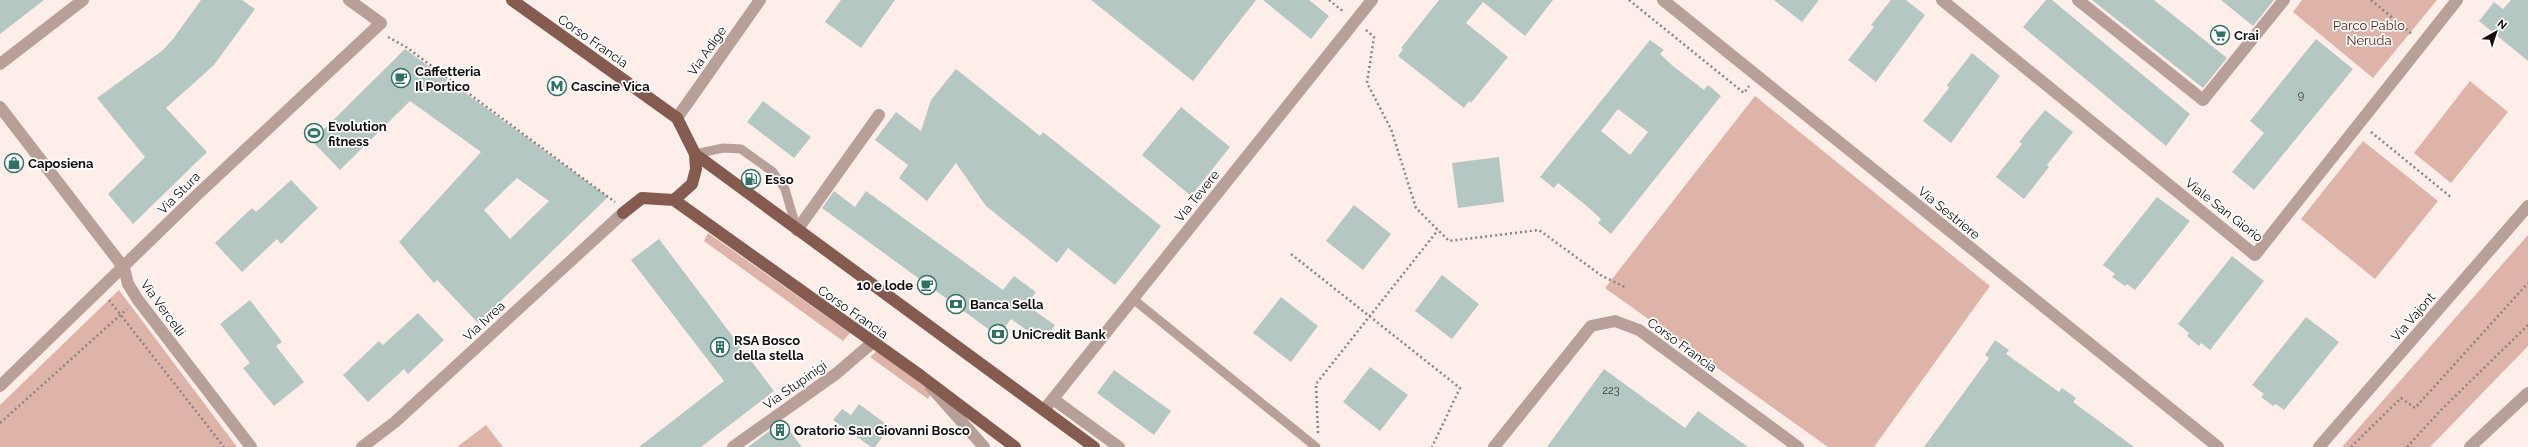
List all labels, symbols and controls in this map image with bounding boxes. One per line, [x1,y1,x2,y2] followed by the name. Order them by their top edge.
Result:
[555,11,631,71] street label: Corso Francia
[2476,12,2516,52] north arrow
[2495,17,2509,32] text: N
[2333,18,2405,48] park label: Parco Pablo Neruda
[685,23,730,79] street label: Via Adige
[2209,24,2231,46] supermarket icon: Crai
[2234,28,2259,43] place label: Crai
[415,64,481,94] place label: Caffetteria Il Portico
[390,67,412,89] cafe icon: Caffetteria Il Portico
[546,75,568,97] metro station icon: Cascine Vica
[571,79,650,94] place label: Cascine Vica
[2298,89,2304,102] house number: 9
[328,119,387,149] place label: Evolution fitness
[303,122,325,144] sports icon: Evolution fitness
[3,152,25,174] shop icon: Caposiena
[28,156,94,171] place label: Caposiena
[1172,167,1223,225] street label: Via Tevere
[740,168,762,190] fuel station icon: Esso
[155,169,203,217] street label: Via Stura
[765,172,794,187] place label: Esso
[2182,175,2266,245] street label: Viale San Giorio
[1915,183,1983,243] street label: Via Sestriere
[916,274,938,296] cafe icon: 10 e lode
[137,277,189,339] street label: Via Vercelli
[856,278,913,293] place label: 10 e lode
[815,282,891,342] street label: Corso Francia
[2388,289,2439,344] street label: Via Vajont
[945,293,967,315] bank icon: Banca Sella
[970,297,1044,312] place label: Banca Sella
[460,298,508,344] street label: Via Ivrea
[1644,315,1720,375] street label: Corso Francia
[987,323,1009,345] bank icon: UniCredit Bank
[1012,327,1106,342] place label: UniCredit Bank
[734,333,804,363] place label: RSA Bosco della stella
[709,336,731,358] building icon: RSA Bosco della stella
[760,358,830,412] street label: Via Stupinigi
[1602,384,1620,397] house number: 223
[769,419,791,441] building icon: Oratorio San Giovanni Bosco
[794,423,970,438] place label: Oratorio San Giovanni Bosco

